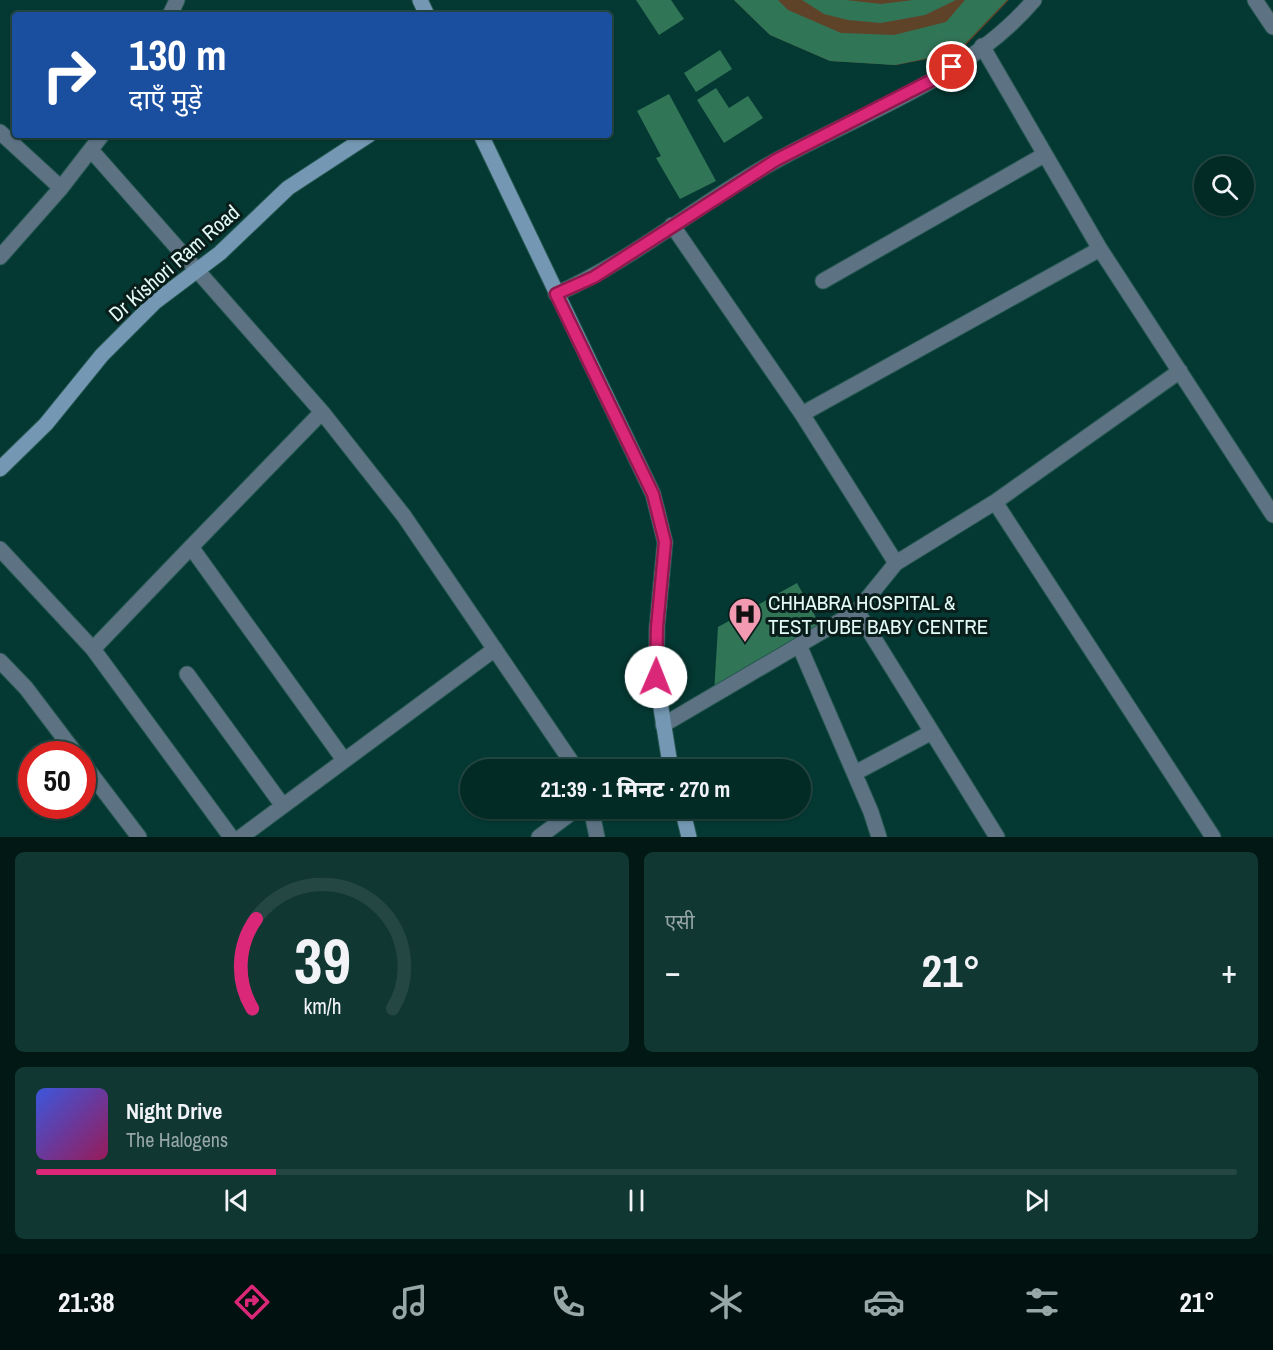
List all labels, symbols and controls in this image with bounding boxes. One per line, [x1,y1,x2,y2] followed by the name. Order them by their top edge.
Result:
[129,27,227,83] text: 130 m
[30,36,108,114] icon: right
[926,41,977,92] pin
[935,50,968,83] icon: arrive
[129,81,202,117] text: दाएँ मुड़ें
[1194,156,1254,216] map controls
[1194,156,1254,216] button: search
[102,198,246,328] street label: Dr Kishori Ram Road
[768,588,988,641] place label: CHHABRA HOSPITAL & TEST TUBE BABY CENTRE
[727,596,763,643] hospital icon: CHHABRA HOSPITAL & TEST TUBE BABY CENTRE
[624,645,688,709] position arrow
[18,741,96,819] speed limit sign: 50
[541,774,730,804] text: 21:39 · 1 मिनट · 270 m
[665,908,695,935] text: एसी
[294,918,350,1002] text: 39
[921,940,981,1001] text: 21°
[665,949,681,993] text: −
[1221,949,1237,993] text: +
[303,992,341,1021] text: km/h
[126,1096,222,1126] text: Night Drive
[126,1126,228,1153] text: The Halogens
[220,1184,253,1217] icon: previous
[620,1184,653,1217] icon: pause
[1020,1184,1053,1217] icon: next
[231,1281,273,1323] icon: directions
[389,1281,431,1323] icon: music
[547,1281,589,1323] icon: phone
[705,1281,747,1323] icon: climate
[863,1281,905,1323] icon: car
[1021,1281,1063,1323] icon: filters
[58,1284,115,1320] text: 21:38
[1179,1284,1215,1320] text: 21°

